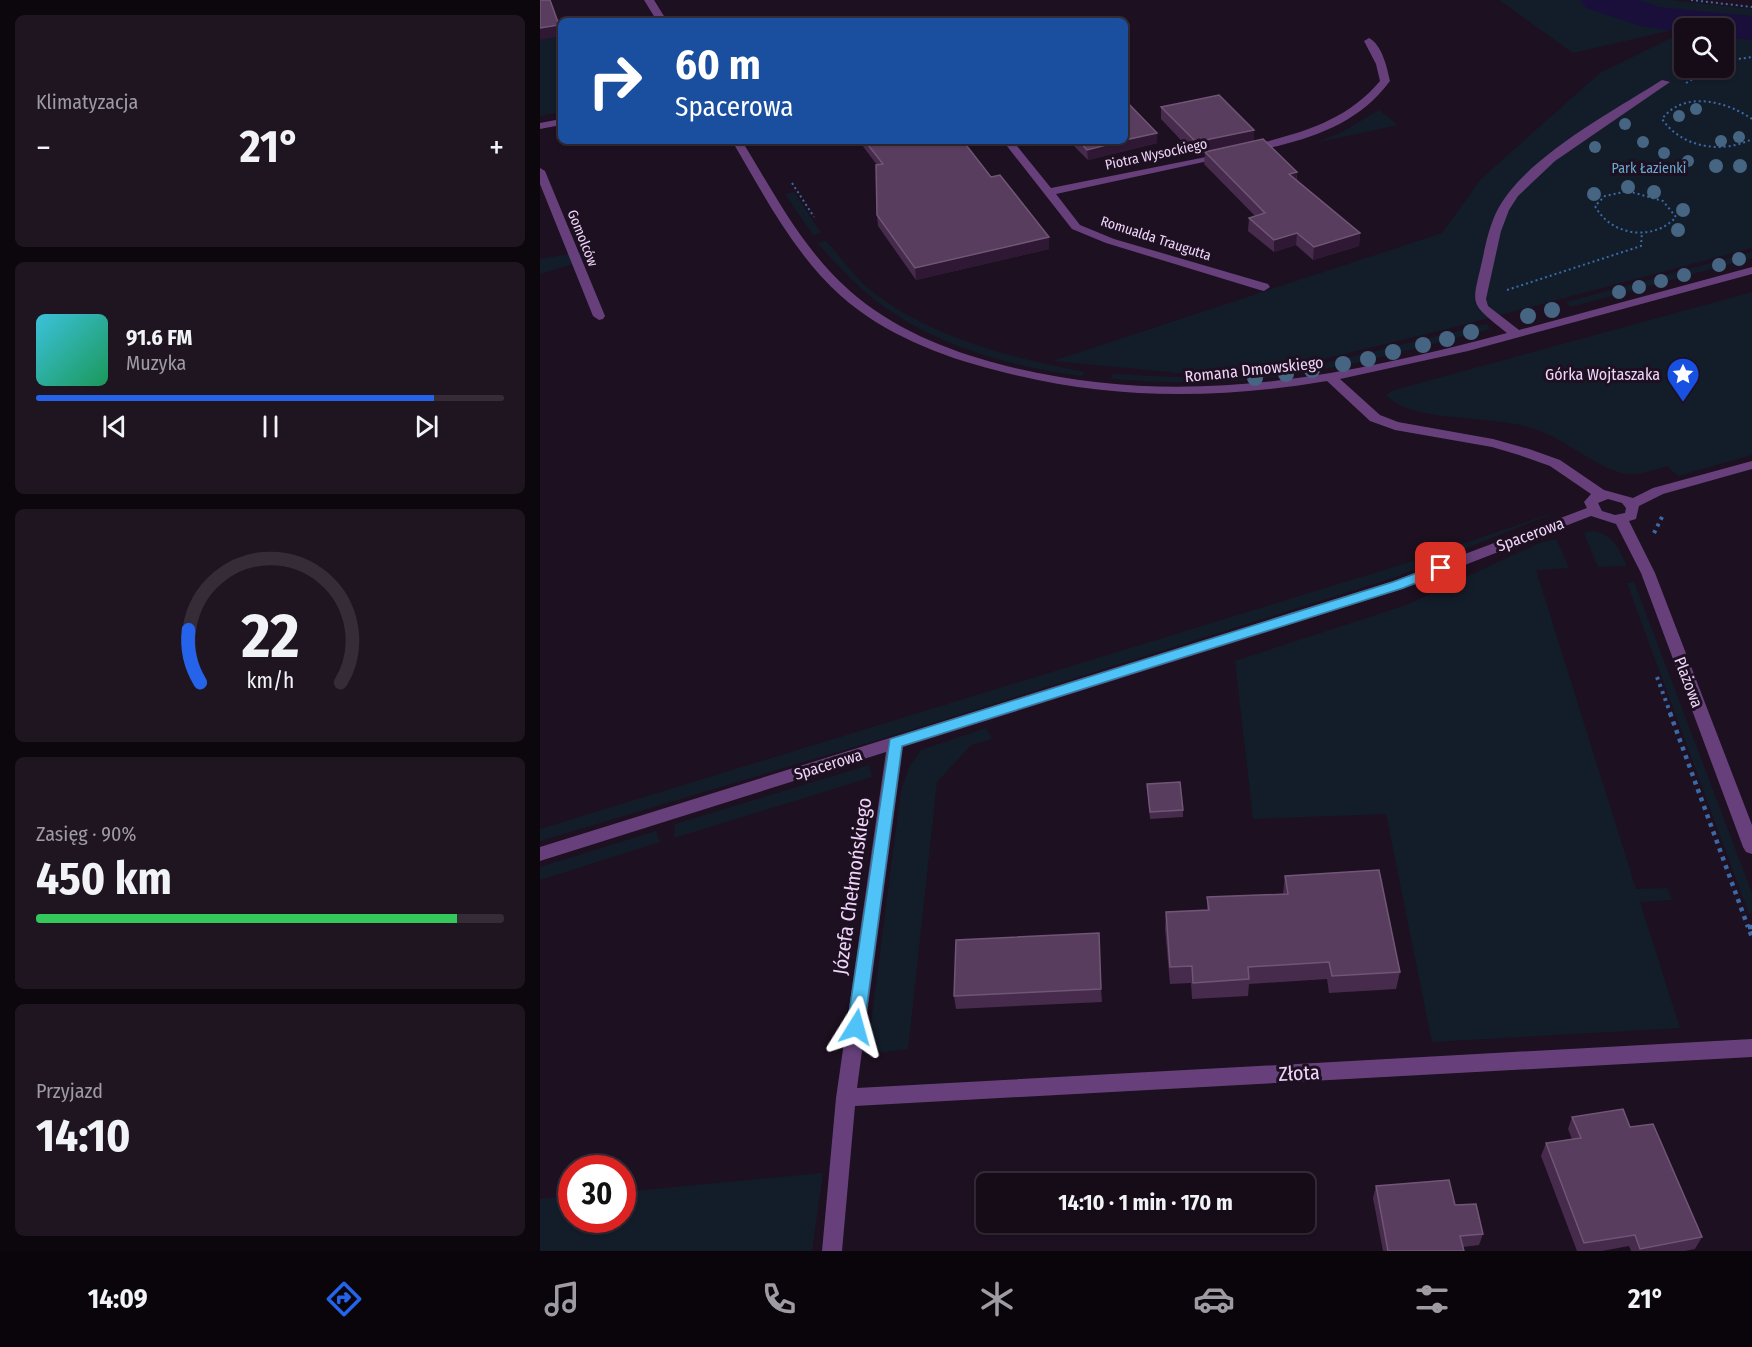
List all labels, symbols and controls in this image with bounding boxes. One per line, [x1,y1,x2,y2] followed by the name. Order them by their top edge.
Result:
[1674,18,1734,78] map controls
[1674,18,1734,78] button: search
[675,40,761,90] text: 60 m
[576,42,654,120] icon: right
[36,90,138,114] text: Klimatyzacja
[675,91,794,123] text: Spacerowa
[240,120,300,174] text: 21°
[36,128,51,168] text: −
[489,128,504,168] text: +
[1103,135,1209,174] street label: Piotra Wysockiego
[1612,160,1686,177] park label: Park Łazienki
[564,207,602,269] street label: Gomolców
[1098,213,1213,264] street label: Romualda Traugutta
[126,324,192,351] text: 91.6 FM
[126,351,186,375] text: Muzyka
[1184,353,1324,386] street label: Romana Dmowskiego
[1665,356,1701,403] place icon: Górka Wojtaszaka
[1545,365,1660,384] place label: Górka Wojtaszaka
[98,410,131,443] icon: previous
[254,410,287,443] icon: pause
[410,410,443,443] icon: next
[1494,513,1567,555] street label: Spacerowa
[1415,542,1466,593] pin
[1424,551,1457,584] icon: arrive
[240,599,299,674] text: 22
[1670,654,1707,710] street label: Plażowa
[246,668,294,694] text: km/h
[792,745,865,784] street label: Spacerowa
[828,796,876,976] street label: Józefa Chełmońskiego
[36,822,136,846] text: Zasięg · 90%
[36,852,172,906] text: 450 km
[824,995,888,1059] position arrow
[1278,1060,1320,1086] street label: Złota
[36,1079,103,1103] text: Przyjazd
[36,1109,131,1163] text: 14:10
[558,1155,636,1233] speed limit sign: 30
[1058,1189,1233,1216] text: 14:10 · 1 min · 170 m
[323,1278,365,1320] icon: directions
[541,1278,583,1320] icon: music
[758,1278,800,1320] icon: phone
[976,1278,1018,1320] icon: climate
[1193,1278,1235,1320] icon: car
[1411,1278,1453,1320] icon: filters
[88,1283,148,1315] text: 14:09
[1628,1283,1664,1315] text: 21°

